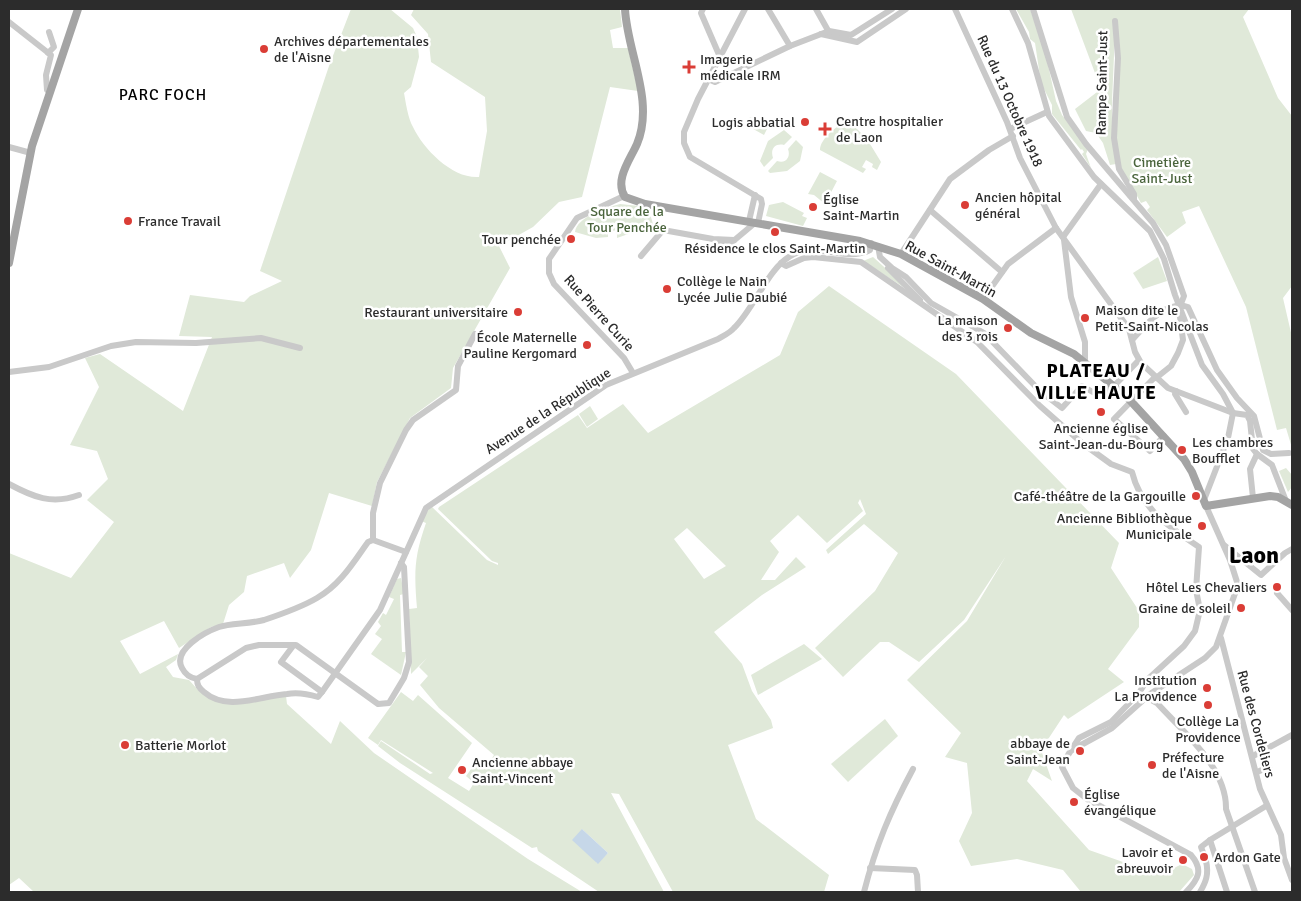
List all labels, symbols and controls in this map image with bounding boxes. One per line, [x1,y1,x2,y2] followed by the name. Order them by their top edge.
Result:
[1093,30,1111,136] street label: Rampe Saint-Just
[973,32,1047,170] street label: Rue du 13 Octobre 1918
[274,33,429,66] place label: Archives départementales de l'Aisne
[258,43,270,55] marker: Archives départementales de l'Aisne
[700,51,781,84] place label: Imagerie médicale IRM
[682,60,696,74] marker: Imagerie médicale IRM
[119,85,207,105] district label: PARC FOCH
[836,113,944,146] place label: Centre hospitalier de Laon
[712,114,795,131] place label: Logis abbatial
[799,116,811,128] marker: Logis abbatial
[818,122,832,136] marker: Centre hospitalier de Laon
[1132,154,1193,187] park label: Cimetière Saint-Just
[975,189,1062,222] place label: Ancien hôpital général
[823,191,899,224] place label: Église Saint-Martin
[959,199,971,211] marker: Ancien hôpital général
[807,201,819,213] marker: Église Saint-Martin
[587,203,667,236] park label: Square de la Tour Penchée
[138,213,221,230] place label: France Travail
[122,215,134,227] marker: France Travail
[769,226,781,238] marker: Résidence le clos Saint-Martin
[482,231,561,248] place label: Tour penchée
[565,233,577,245] marker: Tour penchée
[902,237,1000,301] street label: Rue Saint-Martin
[684,240,866,257] place label: Résidence le clos Saint-Martin
[560,271,638,355] street label: Rue Pierre Curie
[677,273,787,306] place label: Collège le Nain Lycée Julie Daubié
[661,283,673,295] marker: Collège le Nain Lycée Julie Daubié
[1095,302,1209,335] place label: Maison dite le Petit-Saint-Nicolas
[364,304,508,321] place label: Restaurant universitaire
[512,306,524,318] marker: Restaurant universitaire
[938,312,998,345] place label: La maison des 3 rois
[1079,312,1091,324] marker: Maison dite le Petit-Saint-Nicolas
[1002,322,1014,334] marker: La maison des 3 rois
[464,329,577,362] place label: École Maternelle Pauline Kergomard
[581,339,593,351] marker: École Maternelle Pauline Kergomard
[1035,359,1157,405] district label: PLATEAU / VILLE HAUTE
[482,364,614,458] street label: Avenue de la République
[1095,406,1107,418] marker: Ancienne église Saint-Jean-du-Bourg
[1039,420,1163,453] place label: Ancienne église Saint-Jean-du-Bourg
[1192,434,1273,467] place label: Les chambres Boufflet
[1176,444,1188,456] marker: Les chambres Boufflet
[1014,488,1186,505] place label: Café-théâtre de la Gargouille
[1190,490,1202,502] marker: Café-théâtre de la Gargouille
[1057,510,1192,543] place label: Ancienne Bibliothèque Municipale
[1196,520,1208,532] marker: Ancienne Bibliothèque Municipale
[1229,540,1279,570] district label: Laon
[1146,579,1267,596] place label: Hôtel Les Chevaliers
[1271,581,1283,593] marker: Hôtel Les Chevaliers
[1139,600,1231,617] place label: Graine de soleil
[1235,602,1247,614] marker: Graine de soleil
[1233,668,1279,780] street label: Rue des Cordeliers
[1114,672,1197,705] place label: Institution La Providence
[1201,682,1213,694] marker: Institution La Providence
[1202,699,1214,711] marker: Collège La Providence
[1175,713,1241,746] place label: Collège La Providence
[1006,735,1070,768] place label: abbaye de Saint-Jean
[135,737,226,754] place label: Batterie Morlot
[119,739,131,751] marker: Batterie Morlot
[1074,745,1086,757] marker: abbaye de Saint-Jean
[1162,749,1224,782] place label: Préfecture de l'Aisne
[472,754,573,787] place label: Ancienne abbaye Saint-Vincent
[1146,759,1158,771] marker: Préfecture de l'Aisne
[456,764,468,776] marker: Ancienne abbaye Saint-Vincent
[1084,786,1156,819] place label: Église évangélique
[1068,796,1080,808] marker: Église évangélique
[1117,844,1174,877] place label: Lavoir et abreuvoir
[1214,849,1281,866] place label: Ardon Gate
[1198,851,1210,863] marker: Ardon Gate
[1177,854,1189,866] marker: Lavoir et abreuvoir

